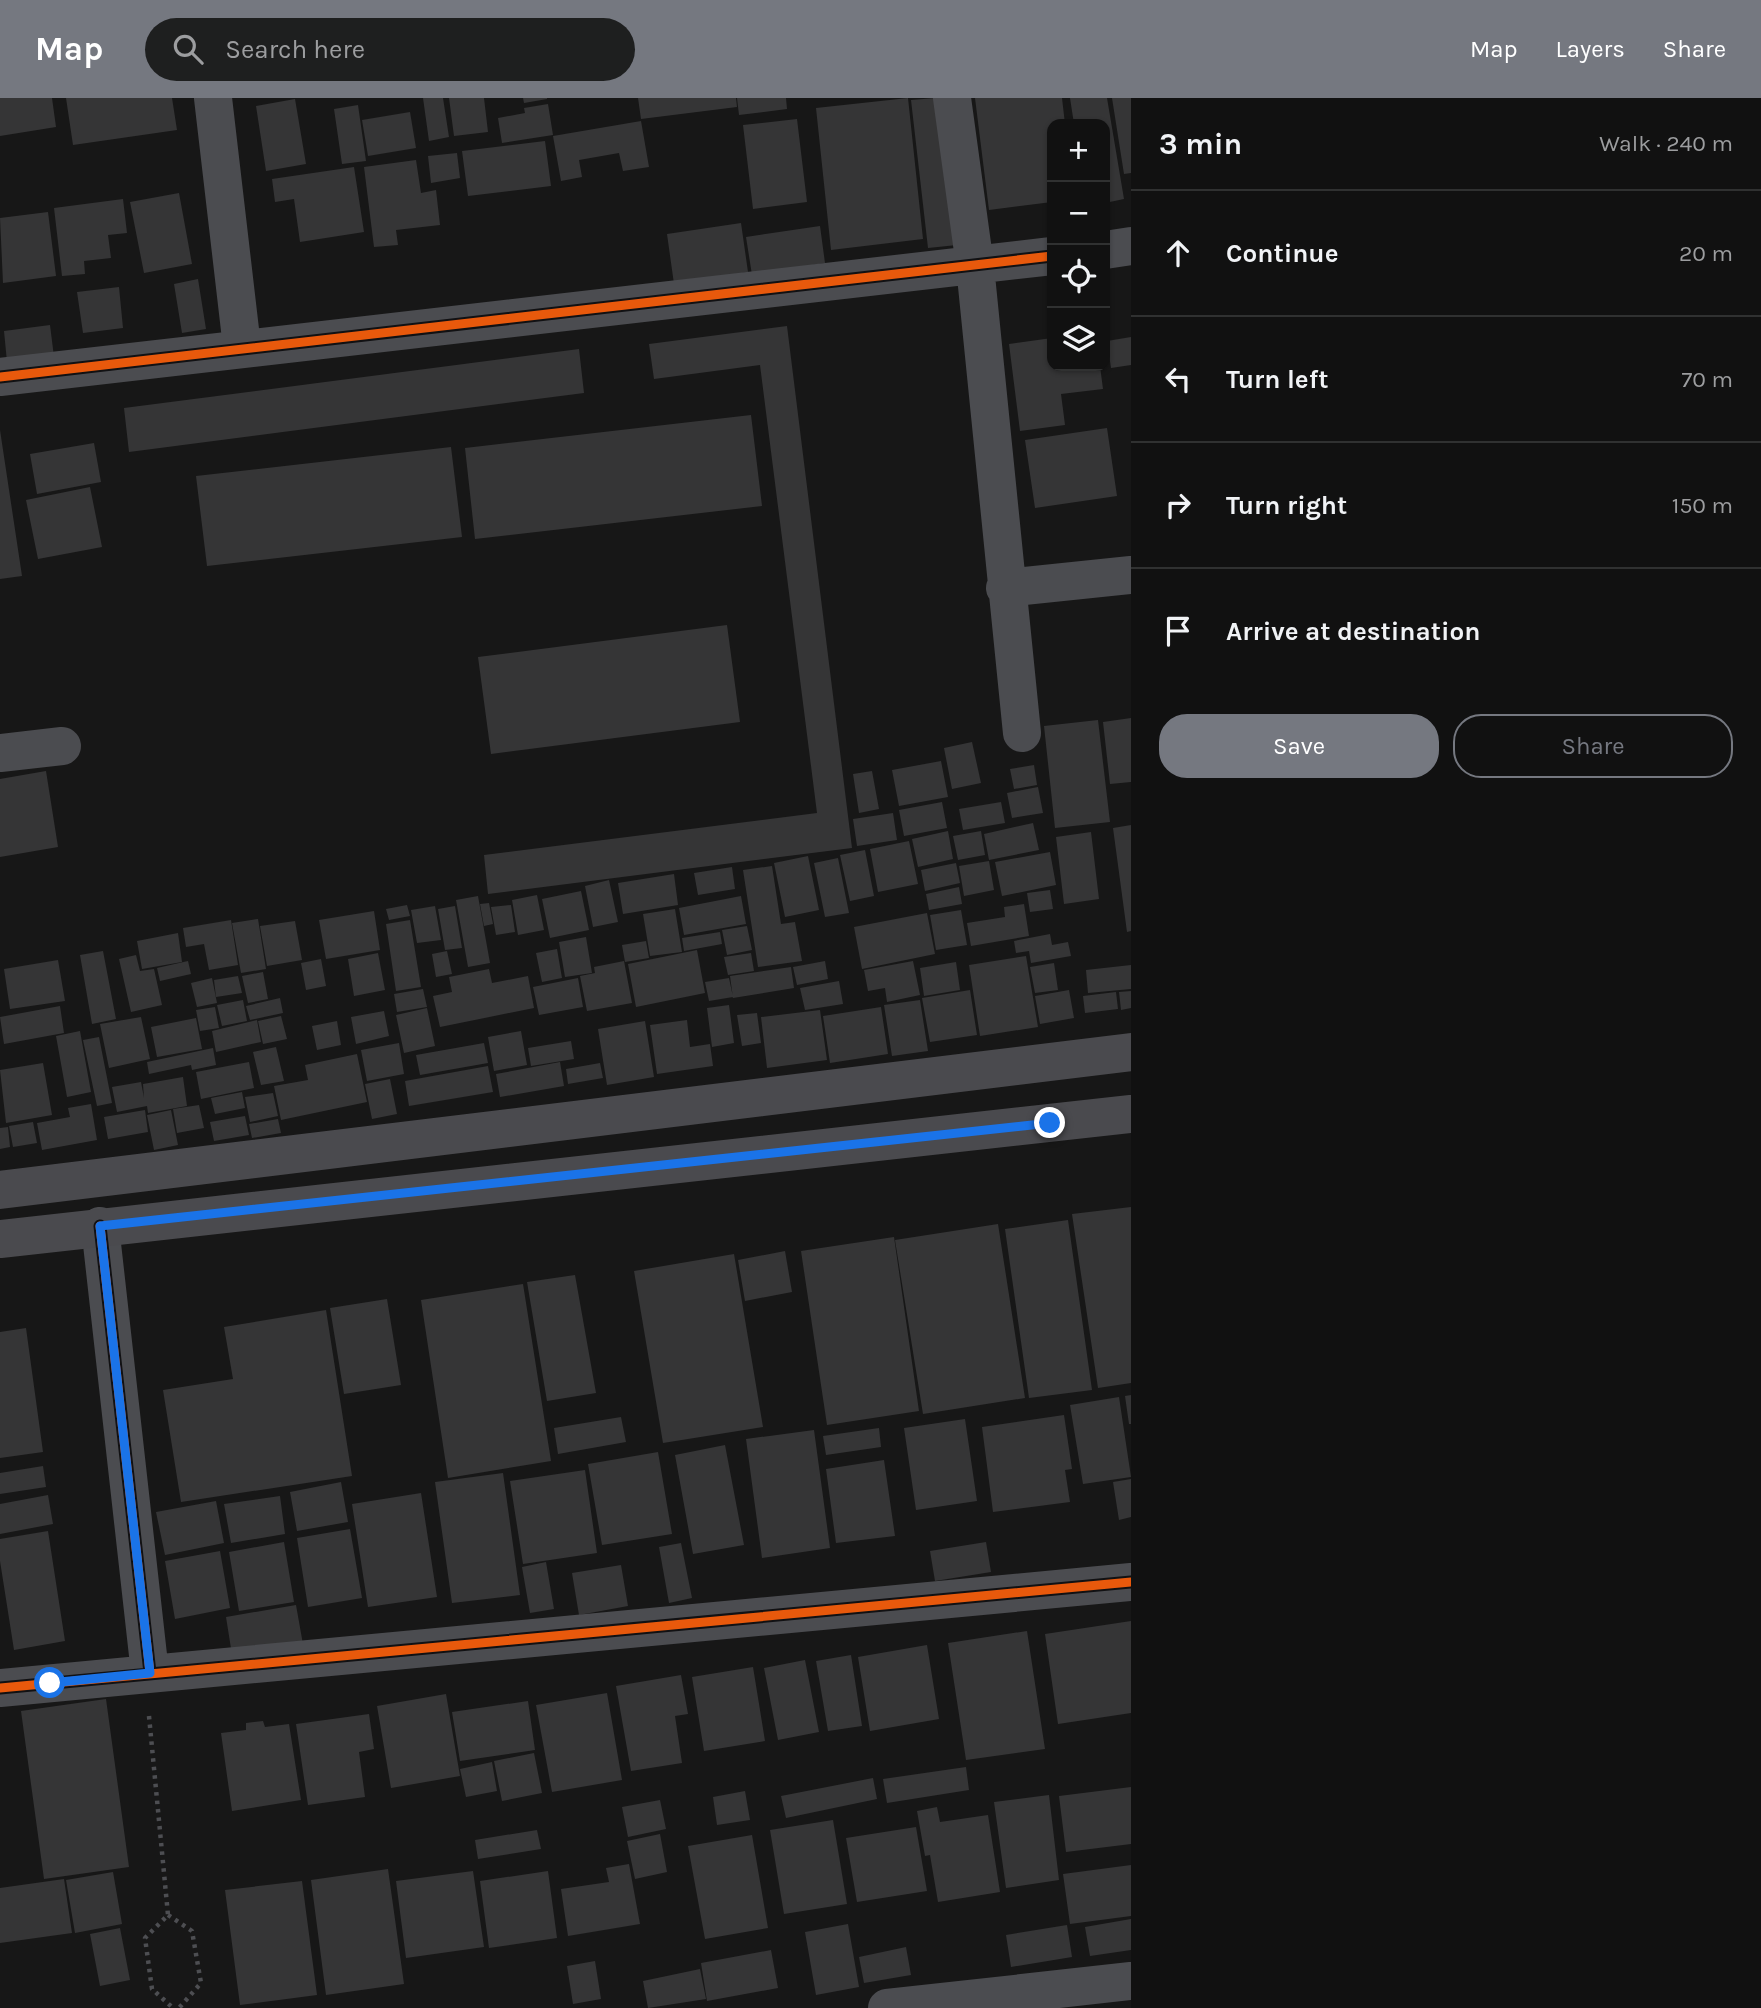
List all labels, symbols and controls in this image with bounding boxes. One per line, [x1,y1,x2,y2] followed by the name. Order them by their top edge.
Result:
[145,18,635,81] search box
[35,30,103,68] text: Map
[169,30,207,68] icon: search
[225,34,365,65] text: Search here
[1470,35,1518,63] text: Map
[1556,35,1625,63] text: Layers
[1663,35,1726,63] text: Share
[1047,119,1110,371] map controls
[1047,119,1110,182] button: +
[1159,126,1242,162] text: 3 min
[1599,130,1733,157] text: Walk · 240 m
[1047,182,1110,245] button: −
[1159,234,1197,272] icon: ahead
[1226,238,1338,269] text: Continue
[1679,240,1733,267] text: 20 m
[1047,245,1110,308] button: locate
[1047,308,1110,371] button: layers
[1159,360,1197,398] icon: left
[1226,364,1328,395] text: Turn left
[1682,366,1733,393] text: 70 m
[1159,486,1197,524] icon: right
[1226,490,1347,521] text: Turn right
[1672,492,1733,519] text: 150 m
[1159,612,1197,650] icon: arrive
[1226,616,1480,647] text: Arrive at destination
[1159,714,1439,778] button: Save
[1453,714,1733,778] button: Share
[1034,1107,1065,1138] route end
[34,1667,65,1698] route start

